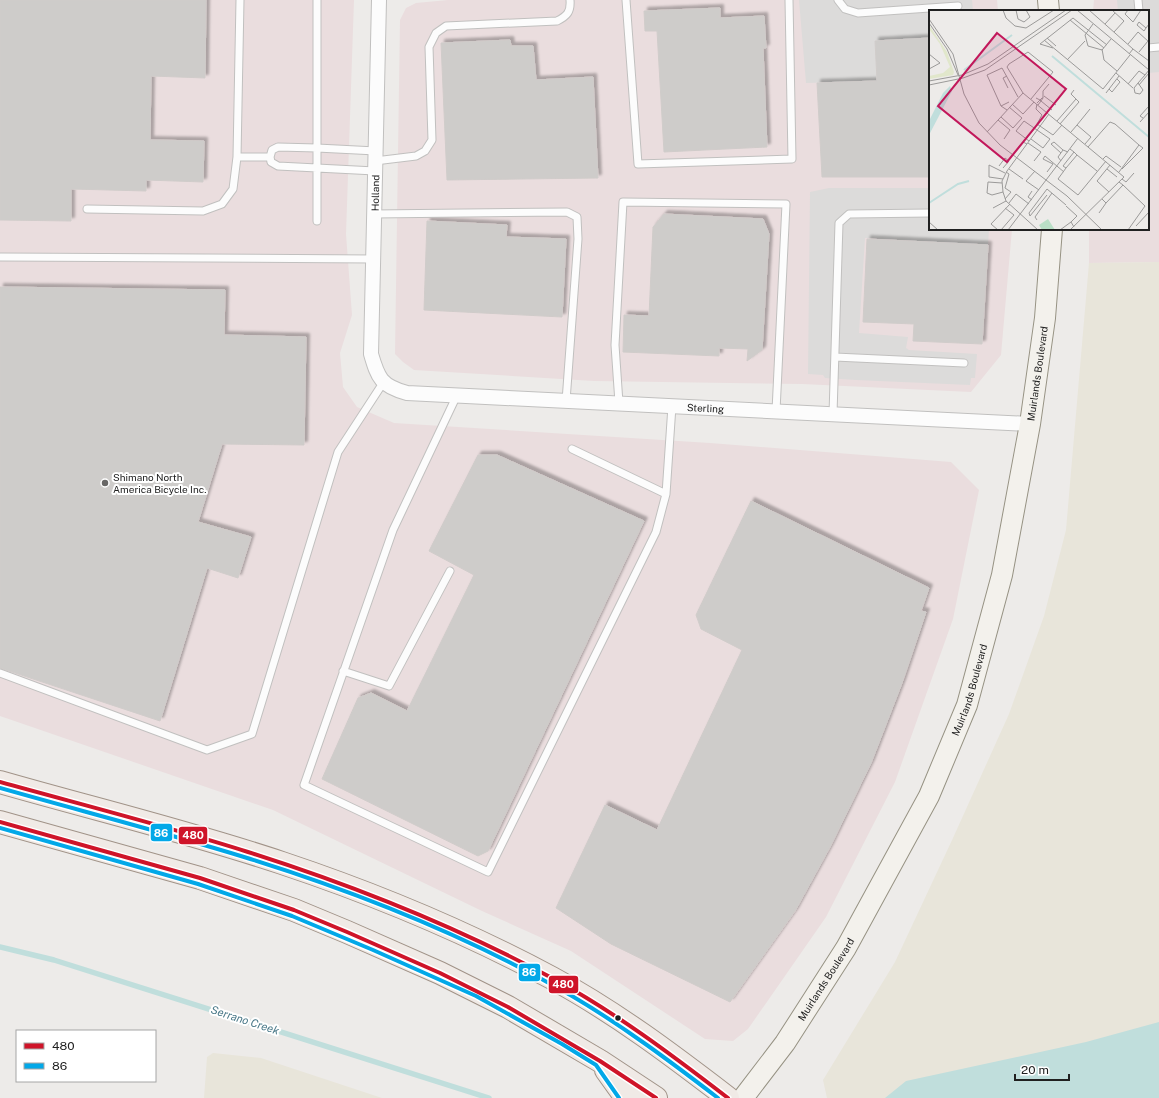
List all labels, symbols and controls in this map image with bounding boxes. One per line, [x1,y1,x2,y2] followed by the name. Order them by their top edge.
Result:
[929,10,1149,230] inset map
[369,175,381,211] street label: Holland
[1024,325,1050,422] street label: Muirlands Boulevard
[687,401,724,415] street label: Sterling
[113,471,206,495] place label: Shimano North America Bicycle Inc.
[100,478,110,488] marker: Shimano North America Bicycle Inc.
[949,643,989,738] street label: Muirlands Boulevard
[150,823,173,842] line badge: 86
[178,826,208,845] line badge: 480
[154,827,168,839] text: 86
[182,829,204,841] text: 480
[795,936,856,1023] street label: Muirlands Boulevard
[518,963,541,982] line badge: 86
[522,966,536,978] text: 86
[548,975,579,994] line badge: 480
[552,978,574,990] text: 480
[209,1003,281,1037] water label: Serrano Creek
[613,1013,623,1023] unlabelled marker
[16,1030,156,1082] legend
[52,1039,75,1053] text: 480
[1015,1056,1069,1082] scale bar
[52,1059,67,1073] text: 86
[1021,1063,1049,1077] text: 20 m

